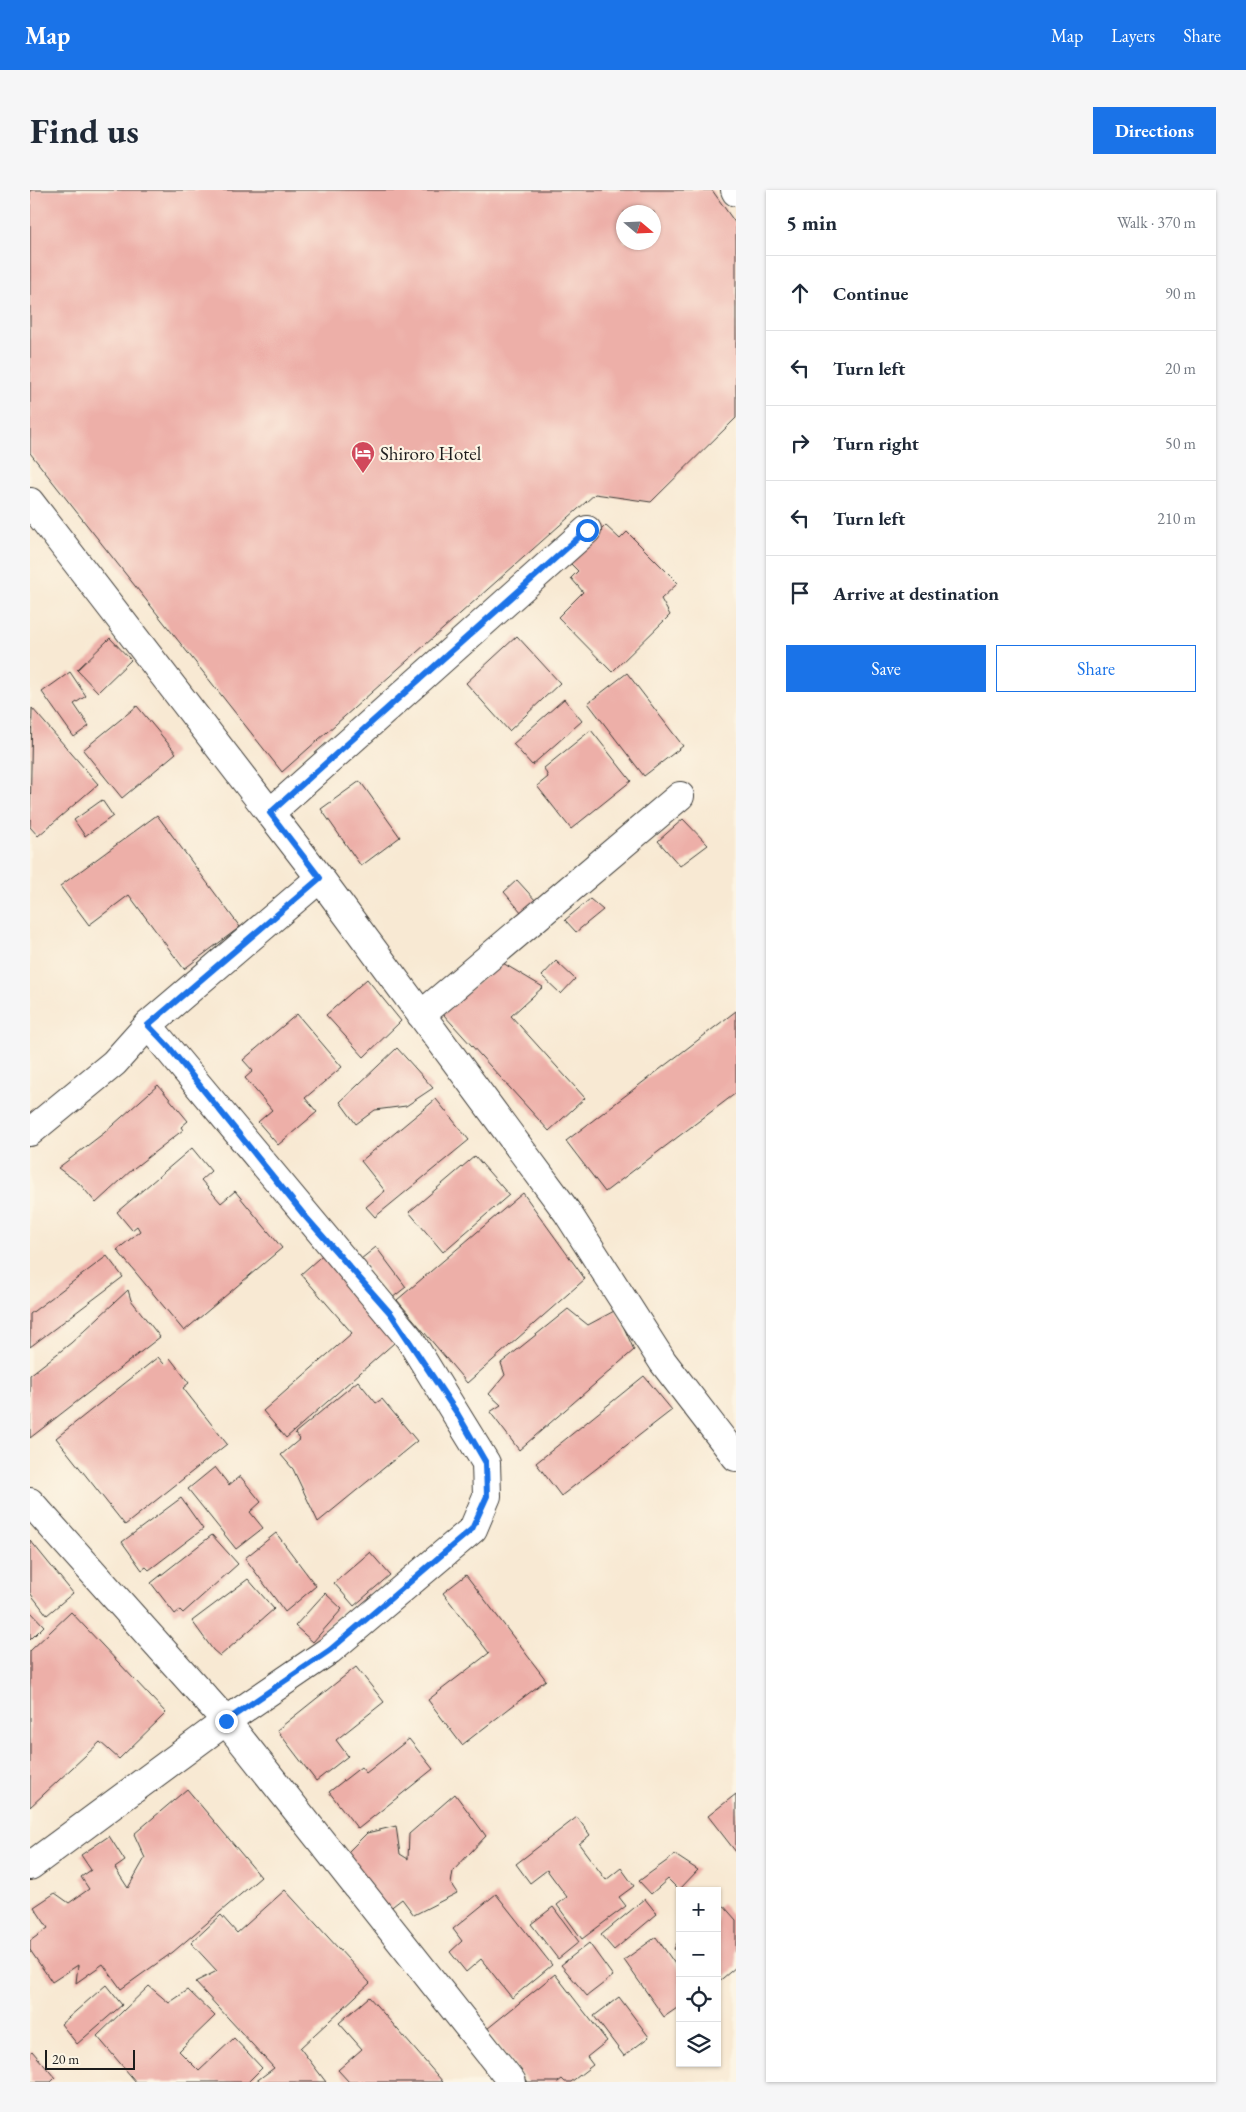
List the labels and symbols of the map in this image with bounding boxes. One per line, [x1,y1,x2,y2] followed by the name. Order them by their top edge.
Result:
[616,205,661,250] north arrow
[350,440,376,474] hotel icon: Shiroro Hotel
[380,441,482,466] place label: Shiroro Hotel
[576,519,599,542] route start
[215,1710,238,1733] route end
[45,2047,135,2070] scale bar

